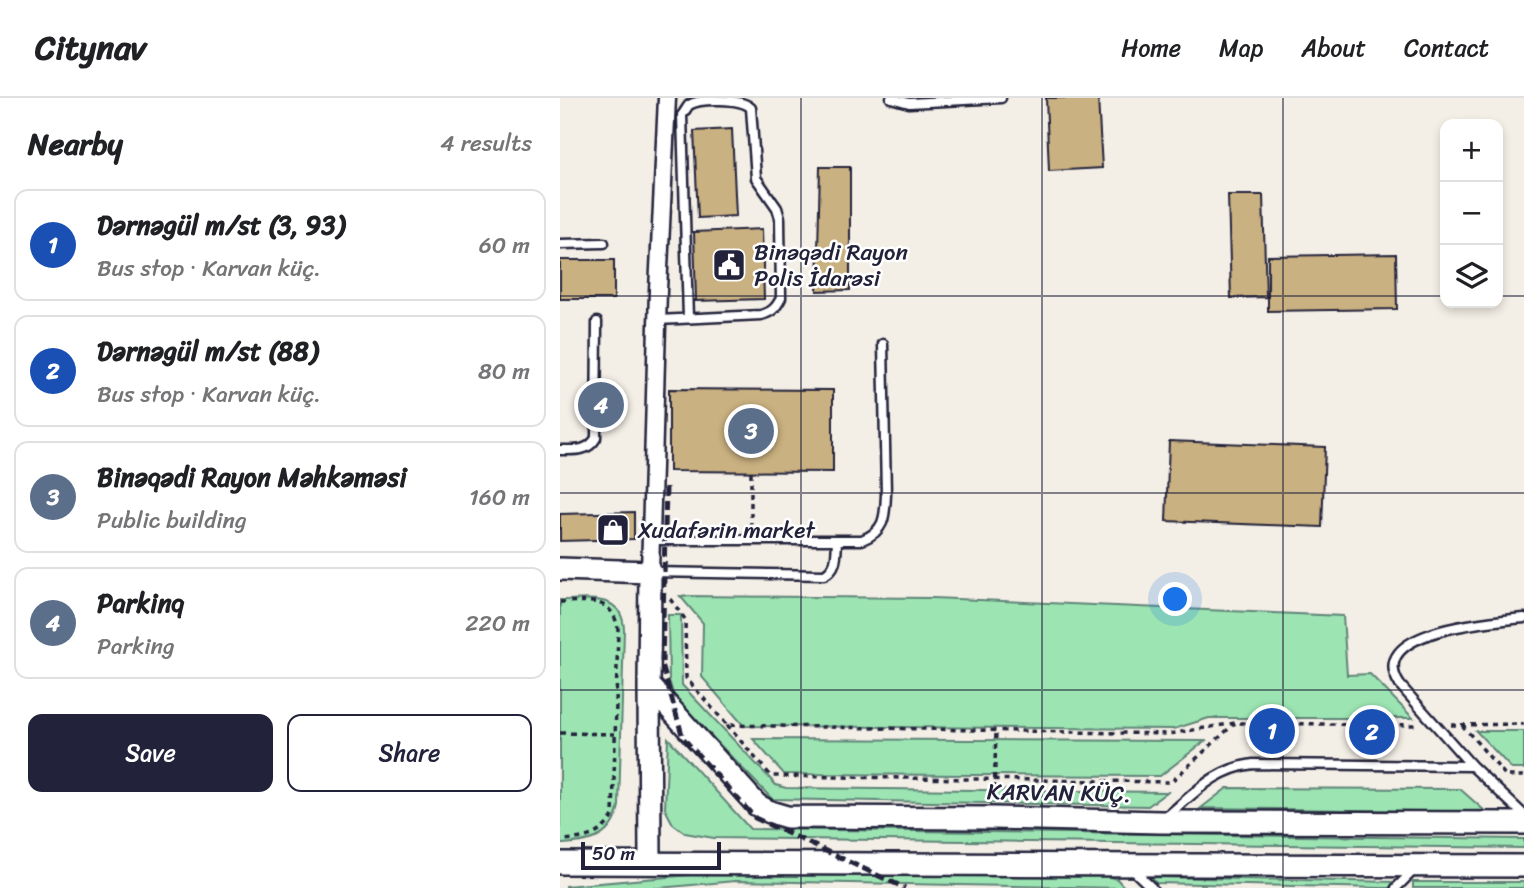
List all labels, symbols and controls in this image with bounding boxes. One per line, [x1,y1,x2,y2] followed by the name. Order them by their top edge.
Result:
[35,19,146,77] text: Citynav
[1121,27,1181,69] text: Home
[1219,27,1263,69] text: Map
[1301,27,1366,69] text: About
[1404,27,1489,69] text: Contact
[28,117,123,171] text: Nearby
[1440,119,1503,308] map controls
[1440,119,1503,182] button: +
[440,123,532,164] text: 4 results
[1440,182,1503,245] button: −
[97,202,345,248] text: Dərnəgül m/st (3, 93)
[48,225,58,266] text: 1
[479,225,530,266] text: 60 m
[754,232,908,299] place label: Binəqədi Rayon Polis İdarəsi
[1440,245,1503,308] button: layers
[710,246,748,284] public building icon: Binəqədi Rayon Polis İdarəsi
[97,248,321,289] text: Bus stop · Karvan küç.
[97,328,318,374] text: Dərnəgül m/st (88)
[46,351,60,392] text: 2
[478,351,530,392] text: 80 m
[97,374,321,415] text: Bus stop · Karvan küç.
[578,379,624,431] pin: 4
[728,405,774,457] pin: 3
[97,454,407,500] text: Binəqədi Rayon Məhkəməsi
[47,477,59,518] text: 3
[469,477,530,518] text: 160 m
[97,500,247,541] text: Public building
[637,510,816,551] place label: Xudafərin market
[594,511,632,549] shop icon: Xudafərin market
[97,580,184,626] text: Parkinq
[1158,582,1192,616] your location
[46,603,60,644] text: 4
[465,603,530,644] text: 220 m
[97,626,175,667] text: Parking
[1249,705,1295,757] pin: 1
[1349,706,1395,758] pin: 2
[28,714,273,792] button: Save
[287,714,532,792] button: Share
[987,771,1131,815] street label: KARVAN KÜÇ.
[592,837,635,870] text: 50 m
[581,839,721,871] scale bar

